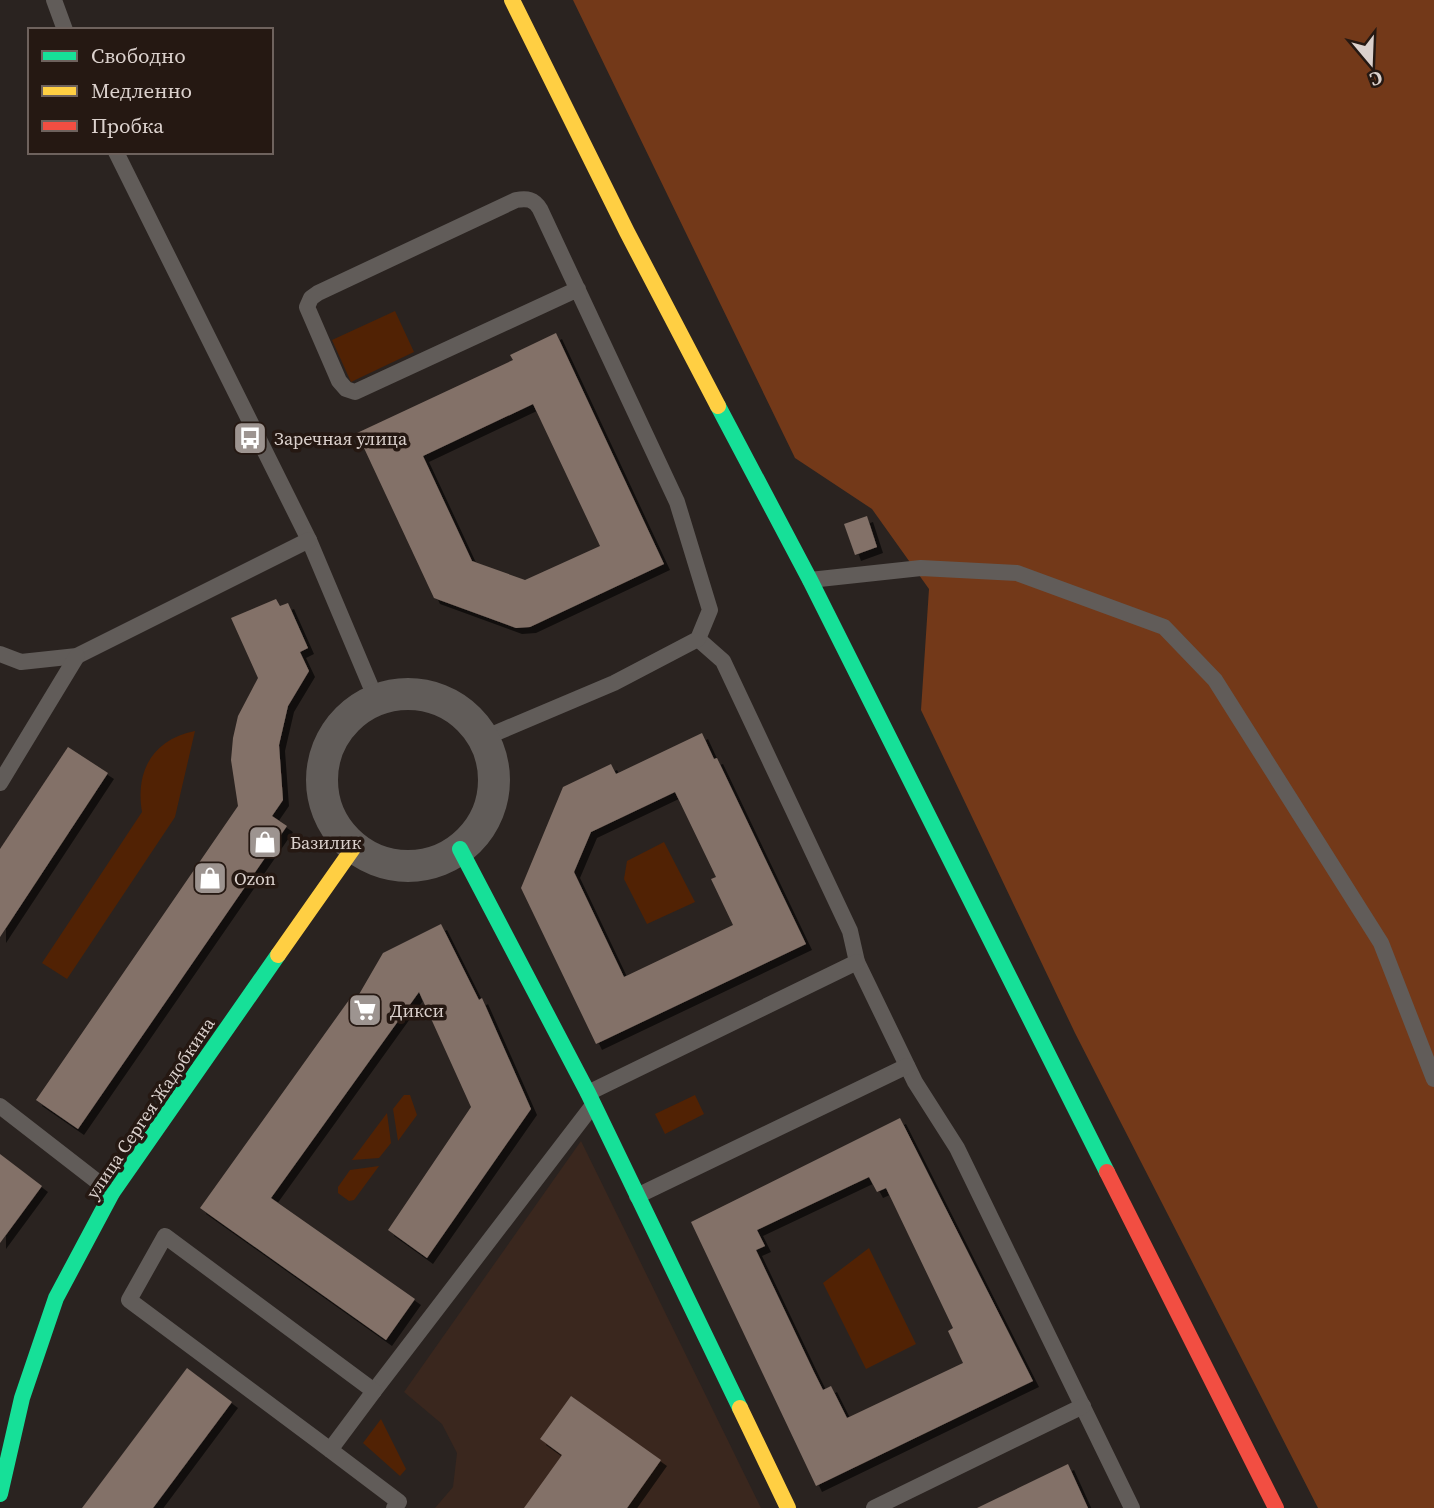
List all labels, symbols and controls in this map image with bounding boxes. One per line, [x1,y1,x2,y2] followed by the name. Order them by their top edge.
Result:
[28,28,273,154] legend
[1336,28,1406,98] north arrow
[91,41,186,70] text: Свободно
[1367,65,1386,93] text: С
[91,76,192,105] text: Медленно
[91,111,164,140] text: Пробка
[231,419,269,457] bus stop icon: Заречная улица
[274,426,408,451] place label: Заречная улица
[246,823,284,861] shop icon: Базилик
[290,830,361,855] place label: Базилик
[191,859,229,897] shop icon: Ozon
[234,866,276,891] place label: Ozon
[346,991,384,1029] supermarket icon: Дикси
[390,998,444,1023] place label: Дикси
[80,1011,221,1204] street label: улица Сергея Жадобкина

